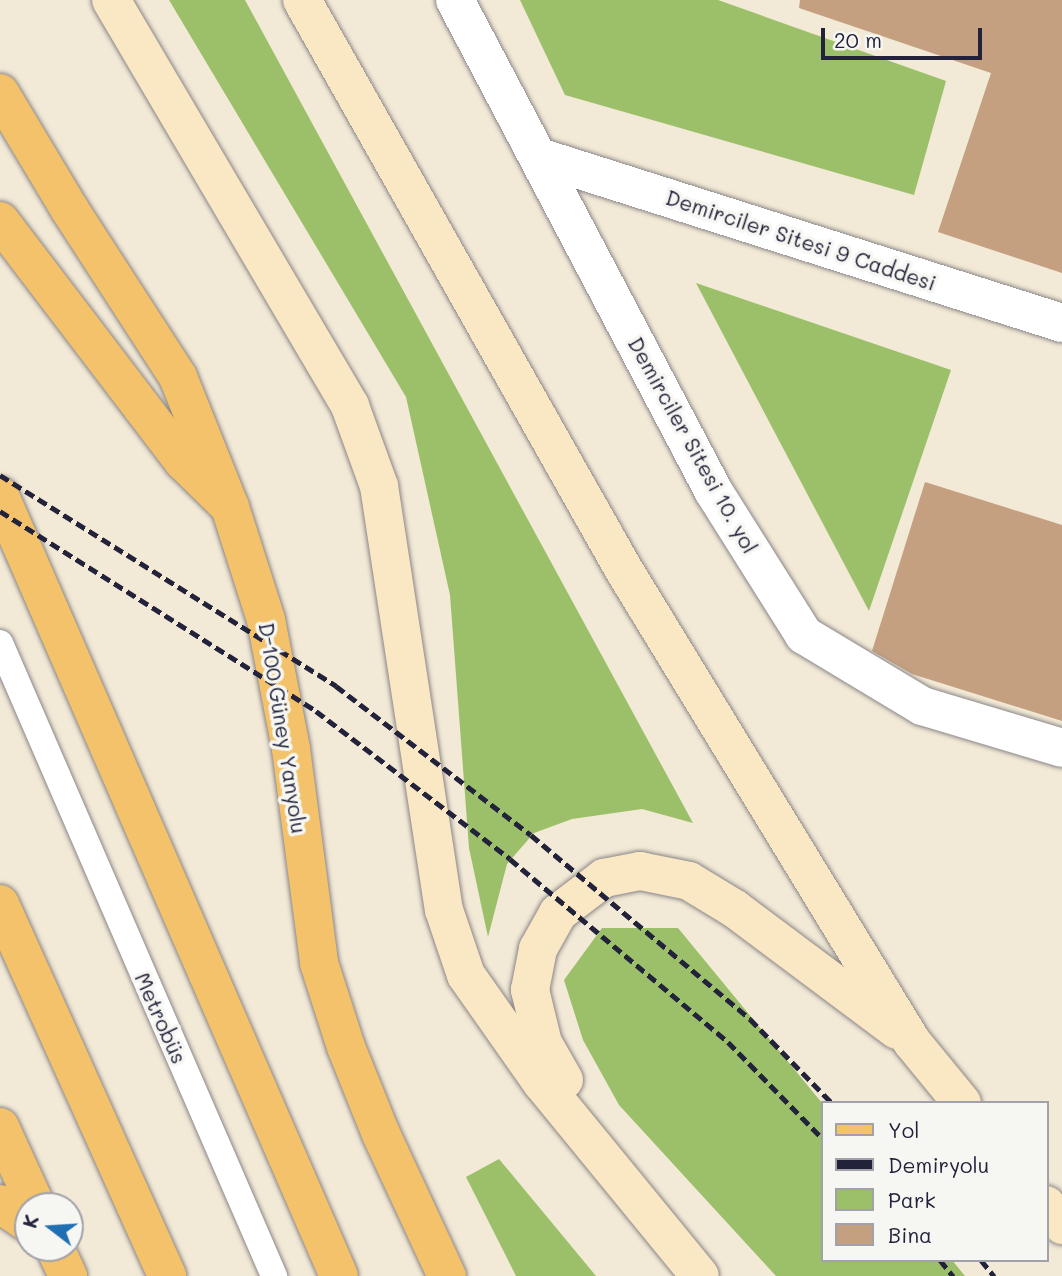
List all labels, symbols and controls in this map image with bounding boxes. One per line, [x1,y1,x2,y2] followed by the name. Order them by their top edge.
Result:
[824,14,985,58] scale bar
[834,26,882,53] text: 20 m
[663,184,939,296] street label: Demirciler Sitesi 9 Caddesi
[623,333,763,557] street label: Demirciler Sitesi 10. yol
[254,621,312,835] street label: D-100 Güney Yanyolu
[130,969,192,1067] street label: Metrobüs
[820,1101,1048,1262] legend
[888,1116,919,1143] text: Yol
[888,1151,989,1178] text: Demiryolu
[888,1186,936,1213] text: Park
[14,1192,84,1262] north arrow
[17,1212,44,1231] text: K
[888,1221,932,1248] text: Bina

